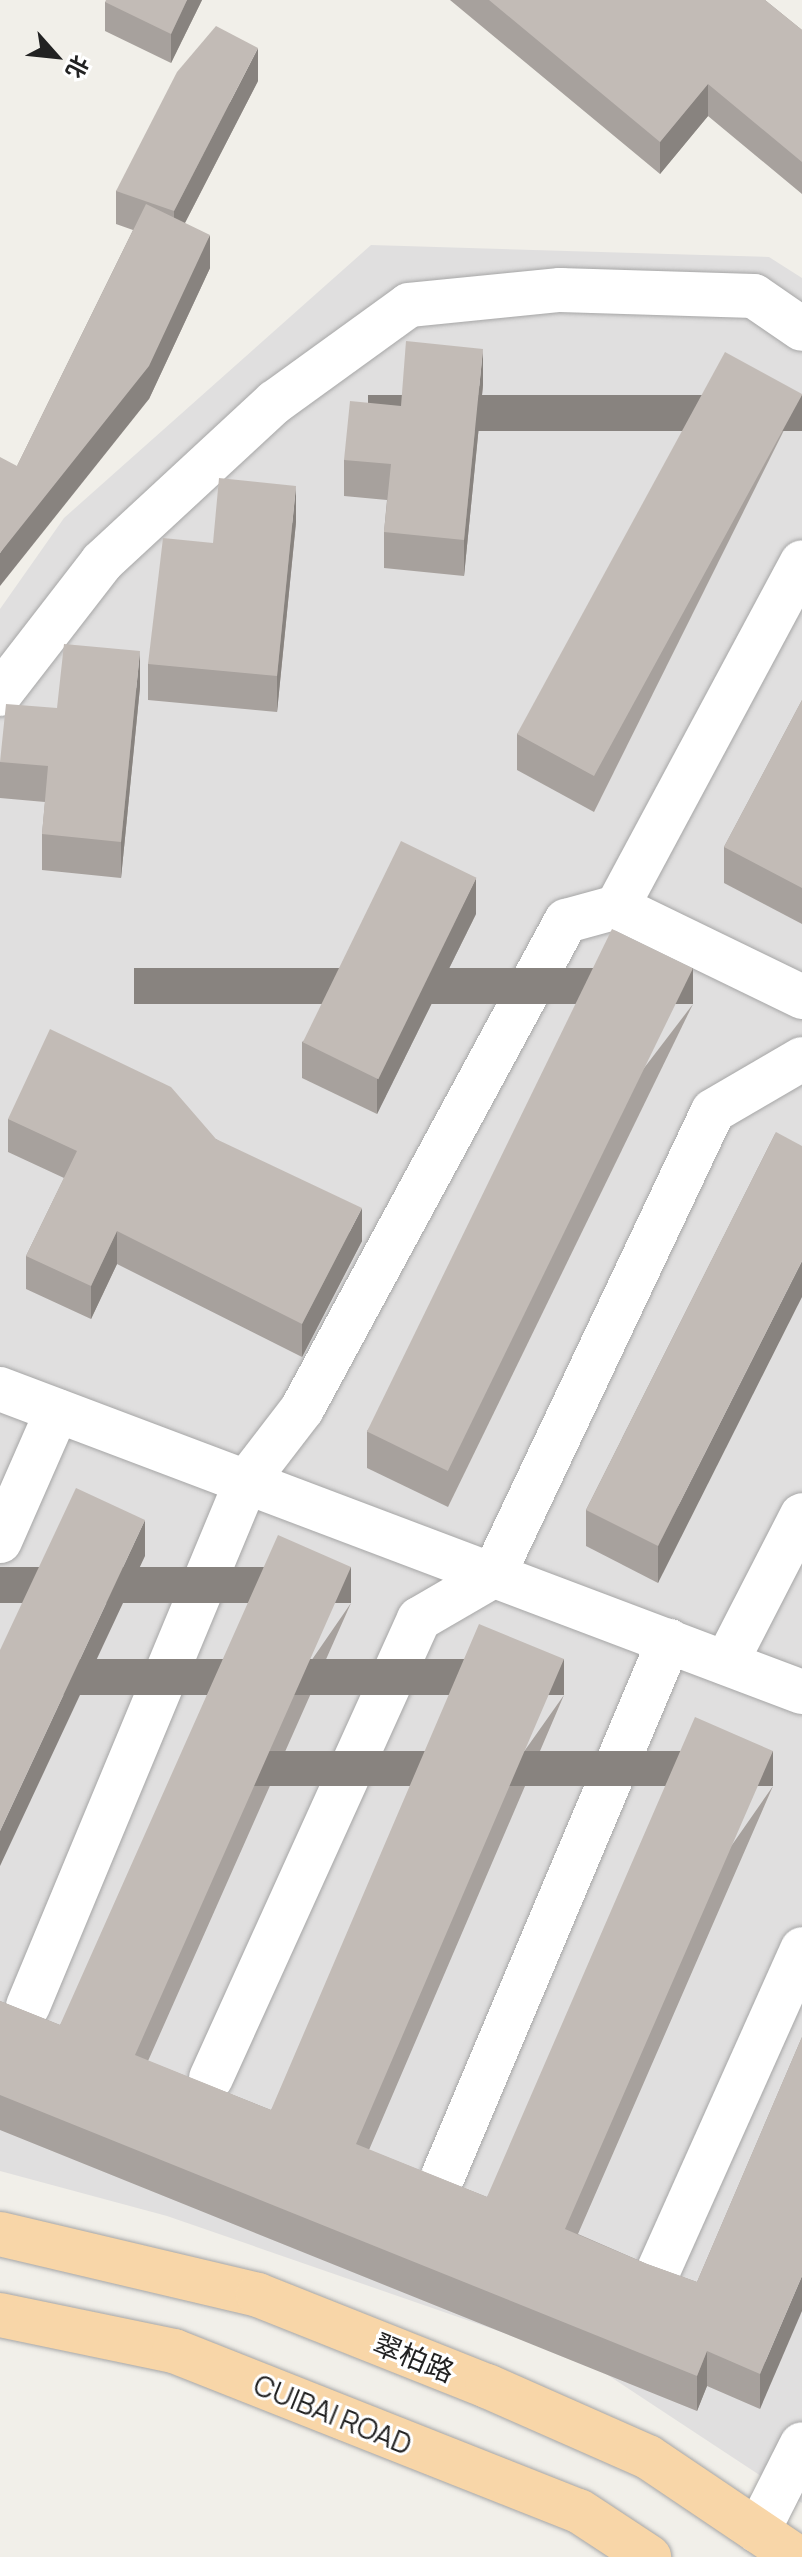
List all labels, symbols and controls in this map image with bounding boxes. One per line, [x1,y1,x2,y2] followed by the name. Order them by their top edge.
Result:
[16,16,96,96] north arrow
[59,50,96,84] text: 北
[369,2326,459,2388] street label: 翠柏路
[249,2367,417,2461] street label: CUIBAI ROAD

